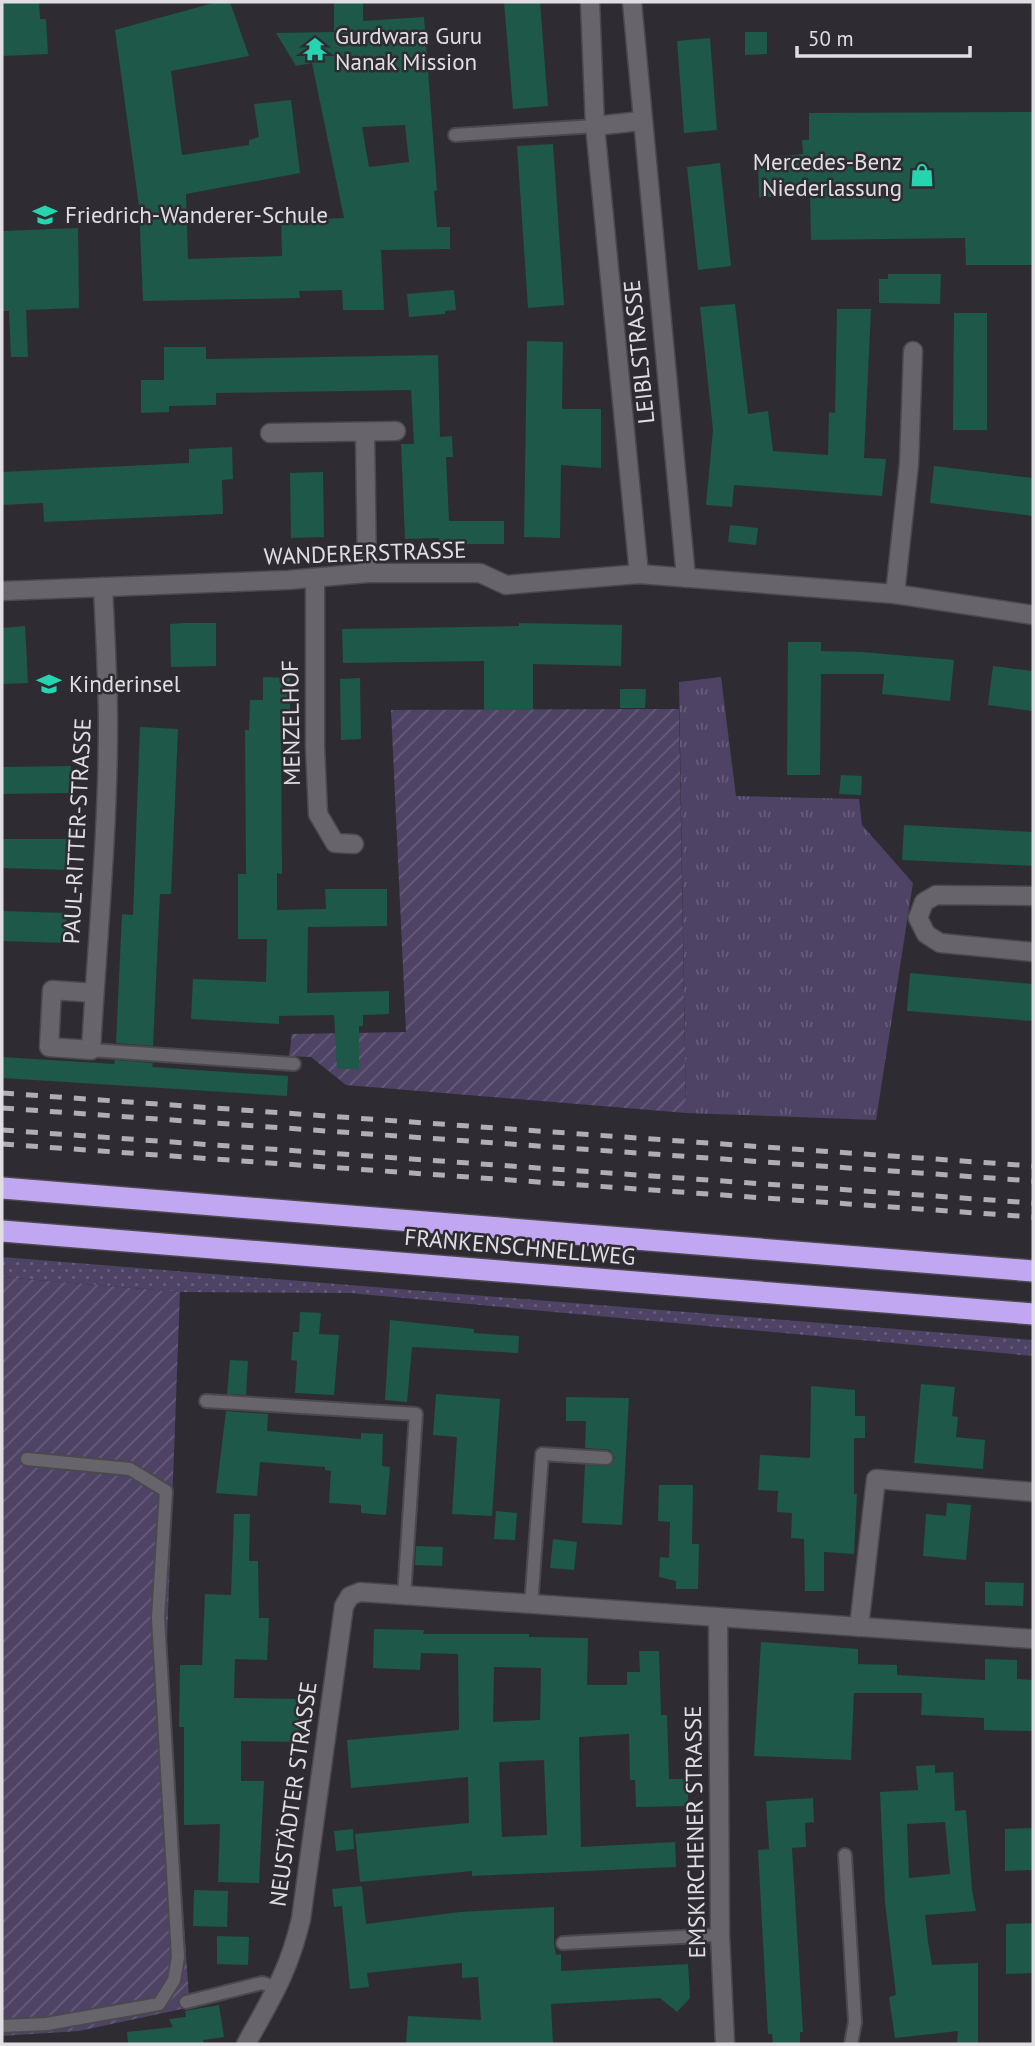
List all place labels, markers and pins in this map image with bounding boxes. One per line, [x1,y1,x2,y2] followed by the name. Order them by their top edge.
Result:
[335,21,482,76] place label: Gurdwara Guru Nanak Mission
[301,35,329,63] temple icon: Gurdwara Guru Nanak Mission
[753,147,902,202] place label: Mercedes-Benz Niederlassung
[908,161,936,189] shop icon: Mercedes-Benz Niederlassung
[65,200,328,229] place label: Friedrich-Wanderer-Schule
[31,201,59,229] school or university icon: Friedrich-Wanderer-Schule
[69,669,181,698] place label: Kinderinsel
[35,670,63,698] school or university icon: Kinderinsel

